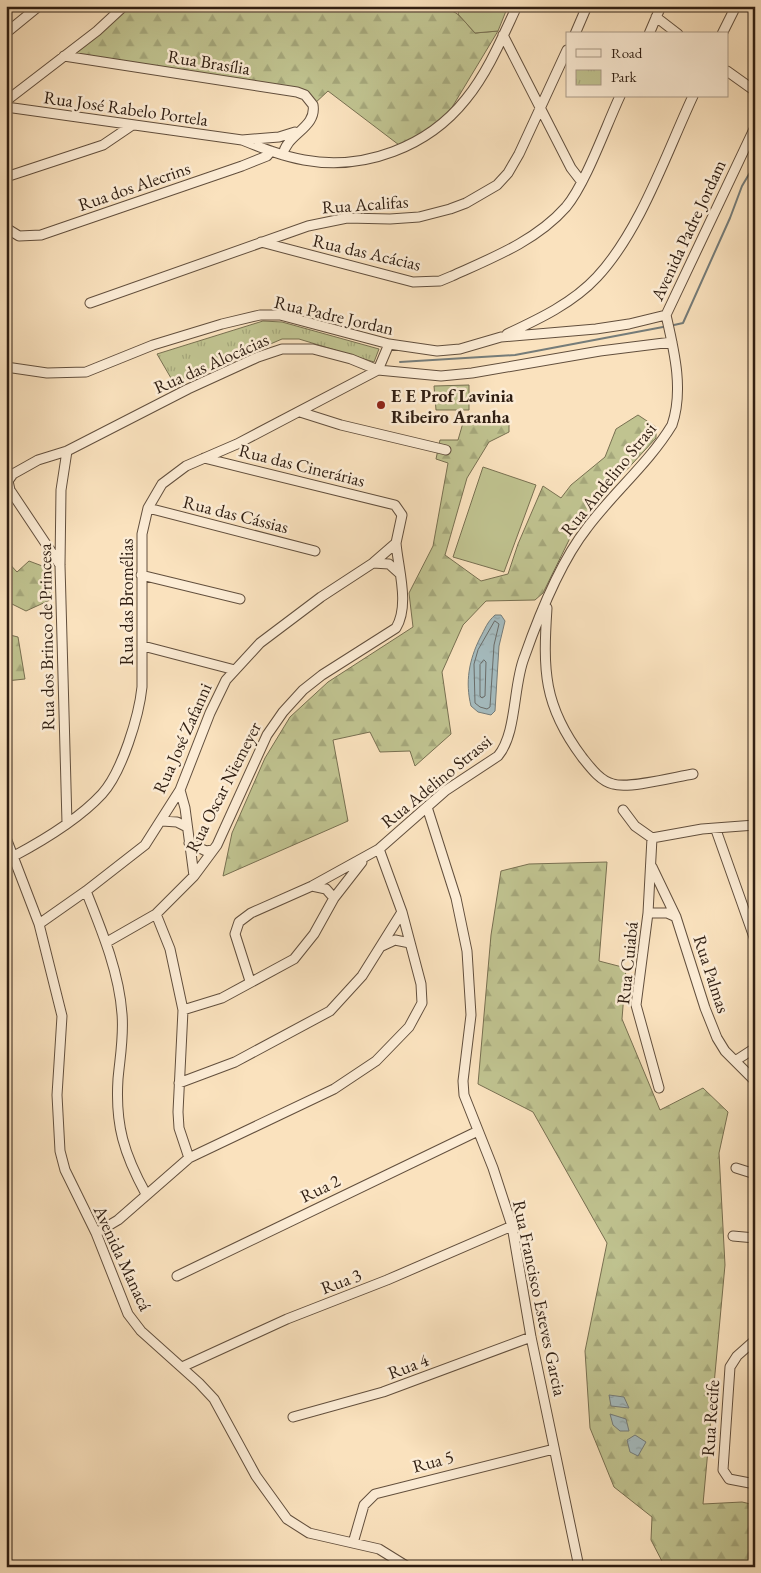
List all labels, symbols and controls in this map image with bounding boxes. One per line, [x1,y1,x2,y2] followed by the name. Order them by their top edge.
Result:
[566,32,728,98] legend
[611,43,643,62] text: Road
[166,44,253,80] street label: Rua Brasília
[611,67,638,86] text: Park
[42,85,211,131] street label: Rua José Rabelo Portela
[75,156,193,216] street label: Rua dos Alecrins
[645,156,731,305] street label: Avenida Padre Jordam
[321,189,409,218] street label: Rua Acalifas
[311,228,423,276] street label: Rua das Acácias
[272,290,396,340] street label: Rua Padre Jordan
[150,327,272,399] street label: Rua das Alocácias
[391,384,514,428] place label: E E Prof Lavinia Ribeiro Aranha
[375,399,387,411] marker: E E Prof Lavinia Ribeiro Aranha
[555,417,661,540] street label: Rua Andelino Strasi
[237,438,368,492] street label: Rua das Cinerárias
[181,490,291,538] street label: Rua das Cássias
[115,538,138,666] street label: Rua das Bromélias
[33,542,59,731] street label: Rua dos Brinco de Princesa
[147,679,217,797] street label: Rua José Zafanni
[180,718,266,856] street label: Rua Oscar Niemeyer
[376,729,496,833] street label: Rua Adelino Strassi
[611,920,643,1006] street label: Rua Cuiabá
[689,932,735,1016] street label: Rua Palmas
[296,1168,344,1207] street label: Rua 2
[508,1198,572,1399] street label: Rua Francisco Esteves Garcia
[88,1201,158,1315] street label: Avenida Manacá
[317,1263,365,1299] street label: Rua 3
[384,1348,432,1384] street label: Rua 4
[696,1379,724,1457] street label: Rua Recife
[410,1444,456,1478] street label: Rua 5

